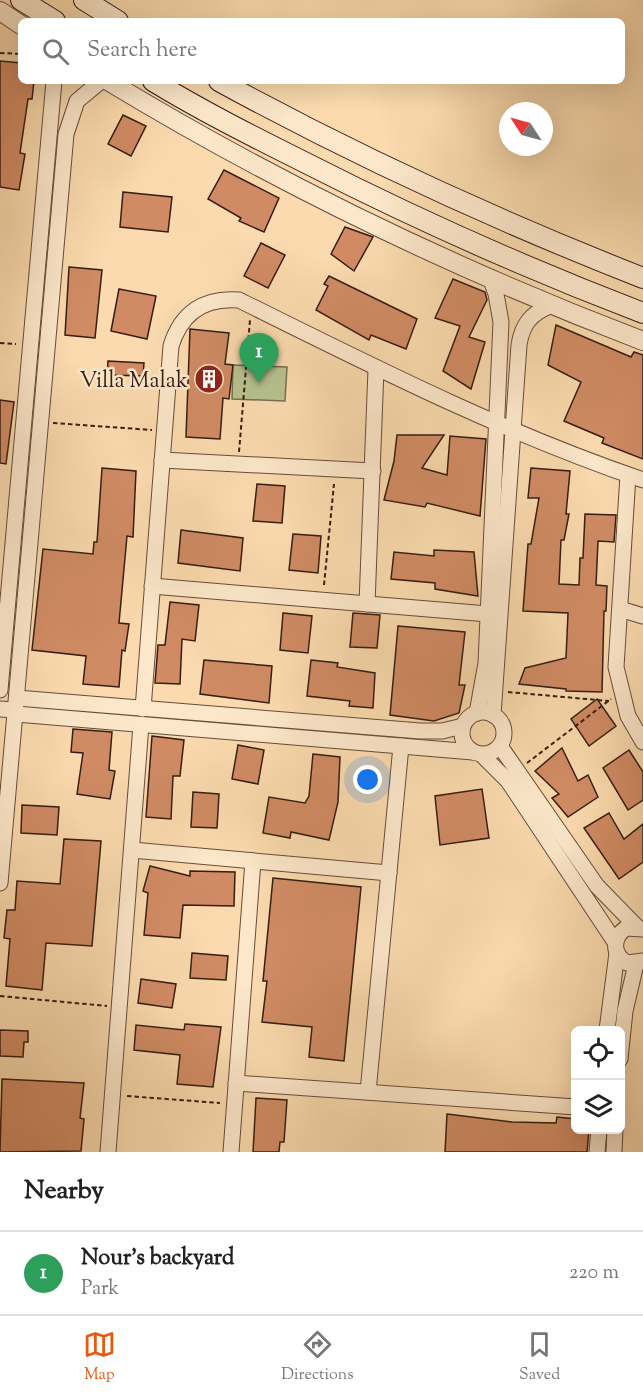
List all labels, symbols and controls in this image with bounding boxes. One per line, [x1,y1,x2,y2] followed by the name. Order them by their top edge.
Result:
[18,18,625,84] search box
[39,35,72,68] icon: search
[87,35,197,67] text: Search here
[499,102,553,156] north arrow
[240,334,278,383] pin: 1
[193,363,225,395] building icon: Villa Malak
[80,366,188,398] place label: Villa Malak
[353,765,382,794] your location
[571,1026,625,1134] map controls
[571,1026,625,1080] button: locate
[571,1080,625,1134] button: layers
[24,1173,104,1210] text: Nearby
[81,1243,234,1275] text: Nour's backyard
[40,1259,47,1288] text: 1
[569,1259,619,1288] text: 220 m
[81,1275,119,1304] text: Park
[83,1328,116,1387] tab: Map
[281,1328,354,1387] tab: Directions
[519,1328,560,1387] tab: Saved

